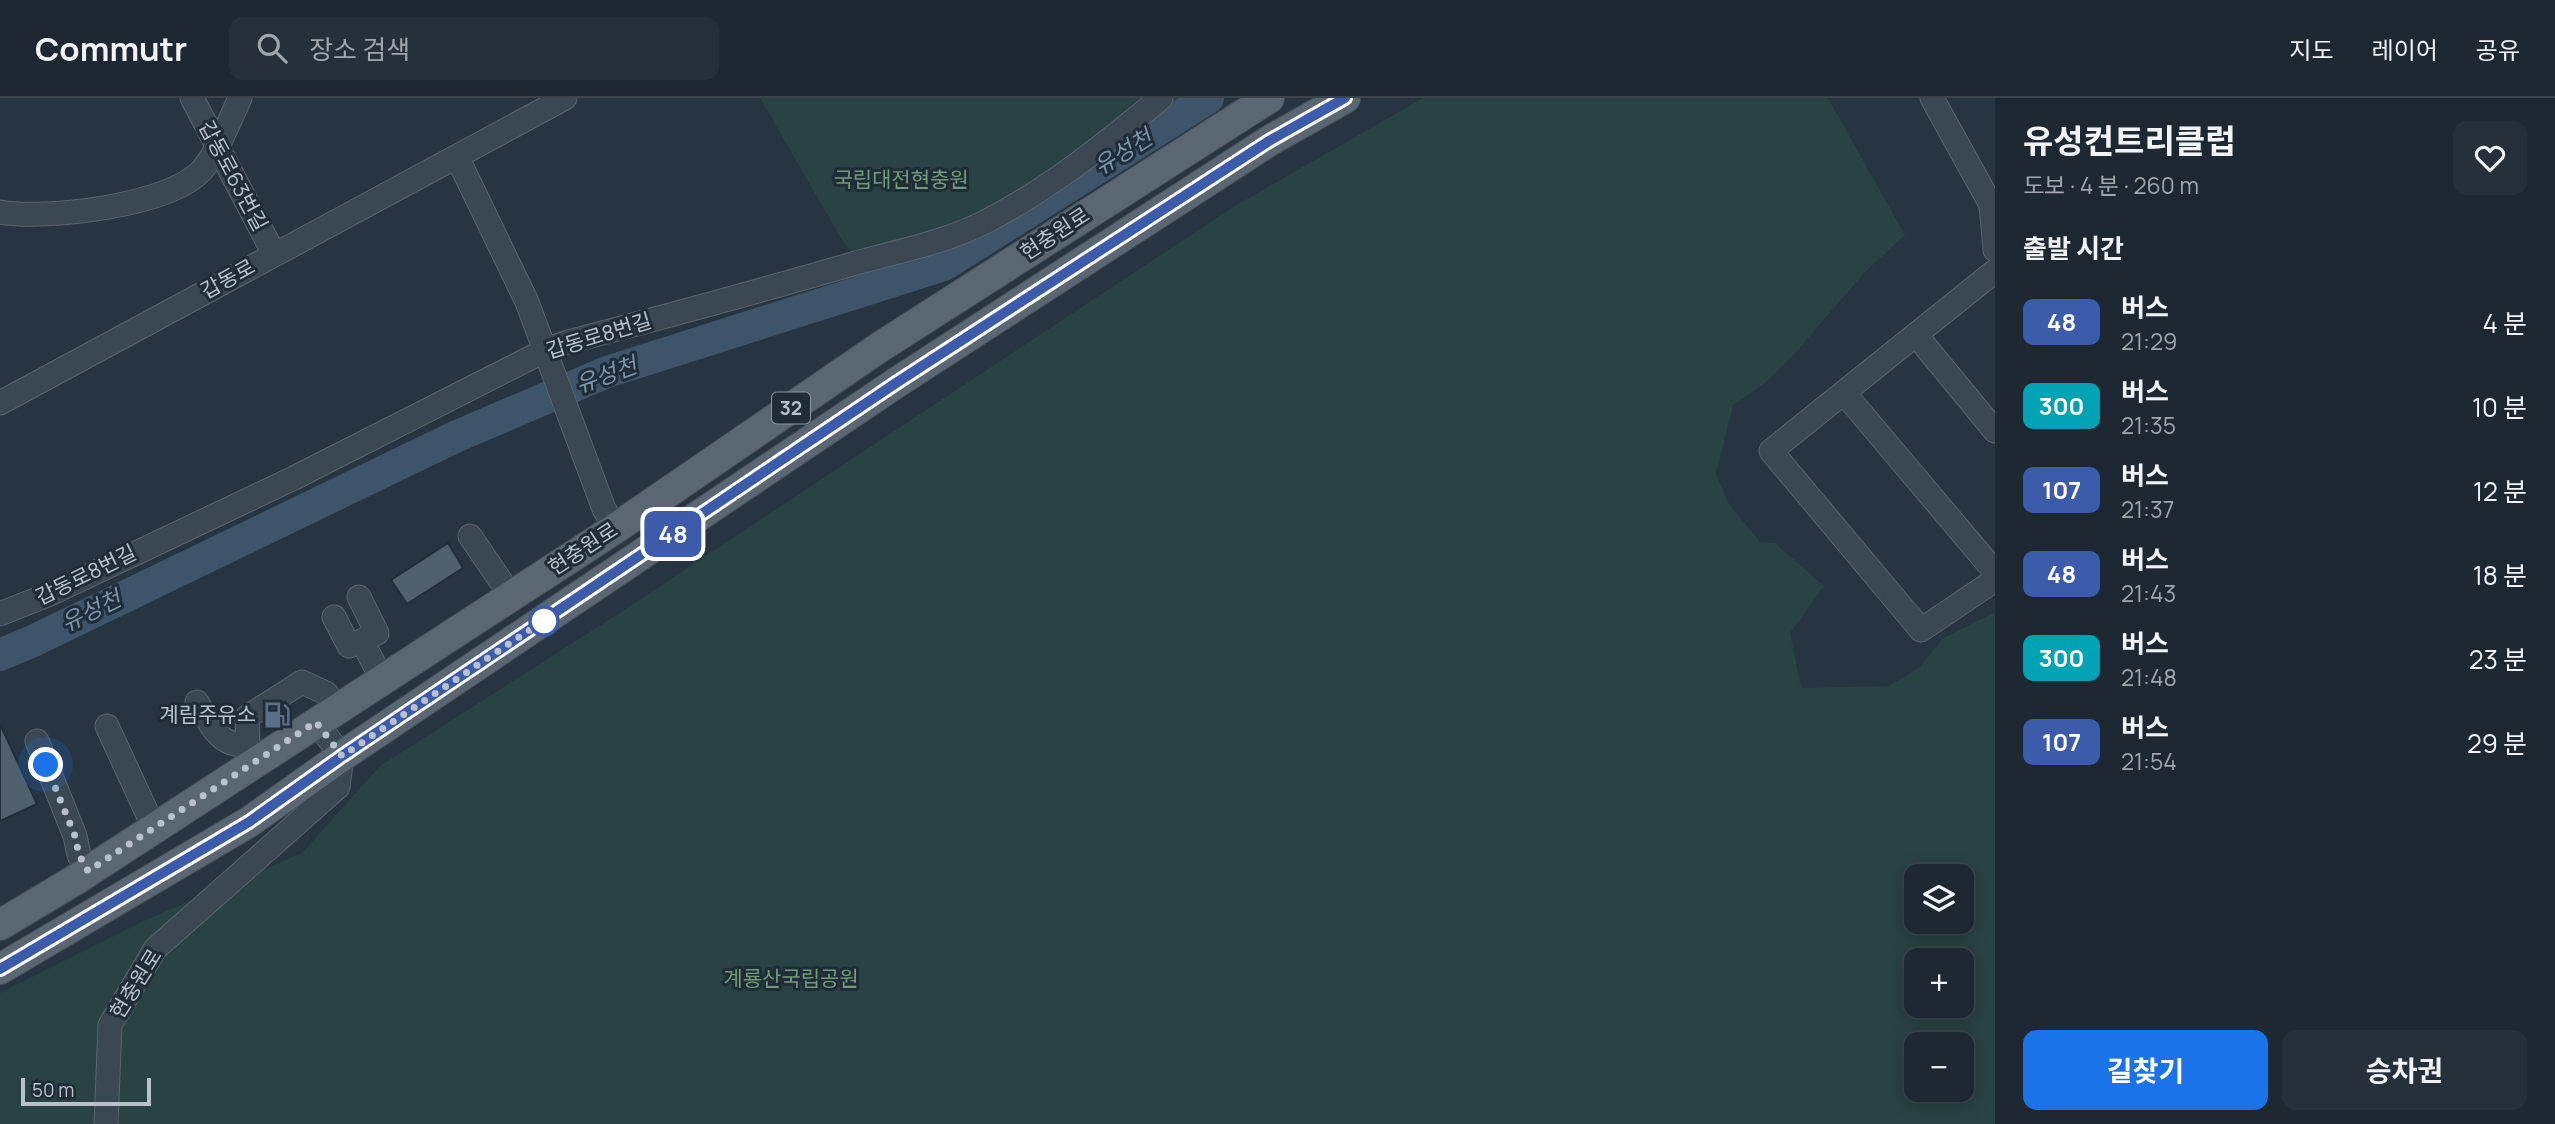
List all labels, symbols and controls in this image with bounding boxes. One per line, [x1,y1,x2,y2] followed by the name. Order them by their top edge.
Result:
[229,17,719,80] search box
[35,26,187,71] text: Commutr
[253,29,291,67] icon: search
[309,31,410,67] text: 장소 검색
[2289,33,2334,66] text: 지도
[2372,33,2438,66] text: 레이어
[2476,33,2520,66] text: 공유
[193,115,275,236] street label: 갑동로63번길
[2023,118,2236,163] text: 유성컨트리클럽
[1087,119,1160,182] water label: 유성천
[2453,121,2527,195] button: heart
[833,165,969,193] park label: 국립대전현충원
[2023,169,2199,201] text: 도보 · 4 분 · 260 m
[1014,200,1094,266] street label: 현충원로
[2023,230,2124,266] text: 출발 시간
[195,252,260,304] street label: 갑동로
[2121,289,2169,325] text: 버스
[2047,305,2076,338] text: 48
[2483,305,2527,341] text: 4 분
[543,306,655,364] street label: 갑동로8번길
[2121,325,2177,357] text: 21:29
[570,347,644,400] water label: 유성천
[2121,373,2169,409] text: 버스
[2039,389,2084,422] text: 300
[2472,389,2527,425] text: 10 분
[772,392,810,424] road number: 32
[2121,409,2176,441] text: 21:35
[2121,457,2169,493] text: 버스
[2042,473,2081,506] text: 107
[2473,473,2527,509] text: 12 분
[2121,493,2174,525] text: 21:37
[642,511,704,557] line badge: 48
[542,515,622,581] street label: 현충원로
[658,517,688,550] text: 48
[31,538,141,611] street label: 갑동로8번길
[2121,541,2169,577] text: 버스
[2047,557,2076,590] text: 48
[2473,557,2527,593] text: 18 분
[2121,577,2176,609] text: 21:43
[55,581,129,638] water label: 유성천
[529,606,559,636] unlabelled marker
[2121,625,2169,661] text: 버스
[2039,641,2084,674] text: 300
[2469,641,2527,677] text: 23 분
[2121,661,2177,693] text: 21:48
[159,700,256,728] place label: 계림주유소
[262,700,292,730] fuel station icon: 계림주유소
[2121,709,2169,745] text: 버스
[2042,725,2081,758] text: 107
[2467,725,2527,761] text: 29 분
[2121,745,2177,777] text: 21:54
[28,747,63,782] your location
[1904,864,1974,1102] map controls
[1904,864,1974,934] button: layers
[103,943,168,1024] street label: 현충원로
[1904,948,1974,1018] button: +
[723,964,859,992] park label: 계룡산국립공원
[2023,1030,2268,1110] button: 길찾기
[2282,1030,2527,1110] button: 승차권
[1904,1032,1974,1102] button: −
[21,1075,150,1107] scale bar
[32,1077,74,1103] text: 50 m

